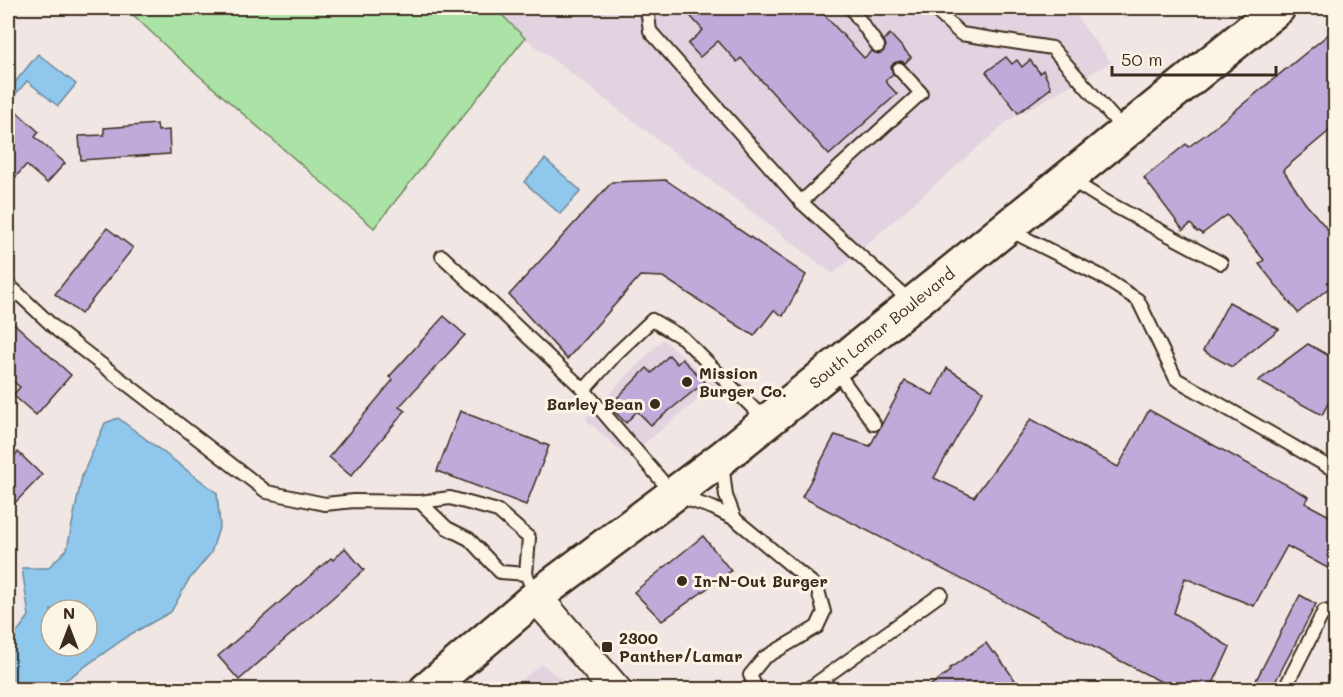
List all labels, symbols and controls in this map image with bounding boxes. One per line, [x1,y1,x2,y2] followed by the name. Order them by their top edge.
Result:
[1112,39,1276,77] scale bar
[1121,47,1163,71] text: 50 m
[805,262,959,393] street label: South Lamar Boulevard
[699,362,787,401] place label: Mission Burger Co.
[680,375,694,389] marker: Mission Burger Co.
[546,393,643,414] place label: Barley Bean
[648,397,662,411] marker: Barley Bean
[694,570,828,591] place label: In-N-Out Burger
[675,574,689,588] marker: In-N-Out Burger
[39,598,99,658] north arrow
[63,602,75,623] text: N
[619,627,743,666] place label: 2300 Panther/Lamar
[600,640,614,654] marker: 2300 Panther/Lamar

